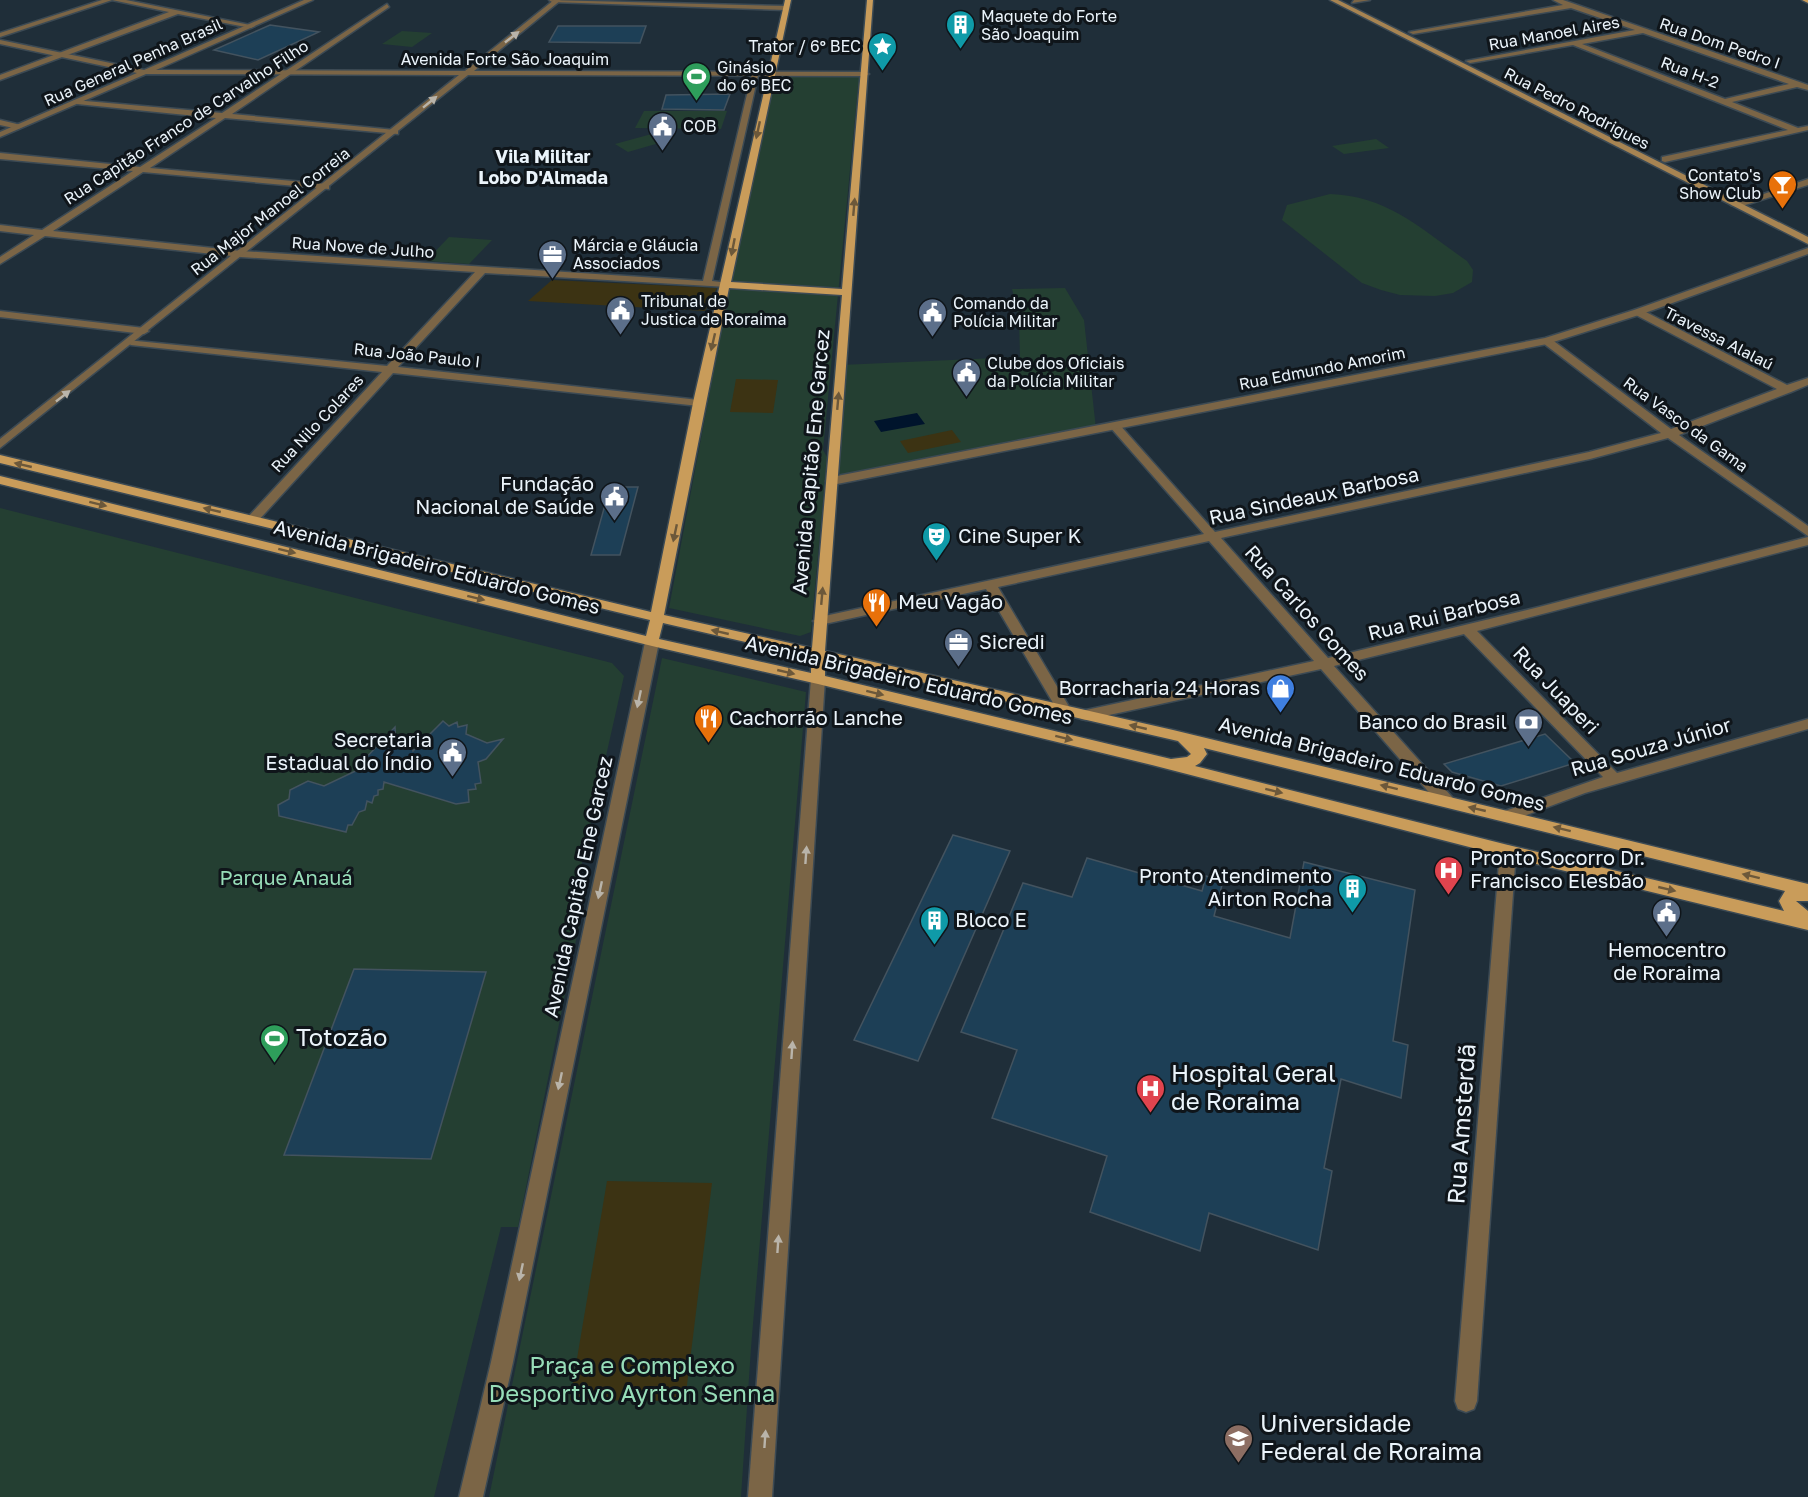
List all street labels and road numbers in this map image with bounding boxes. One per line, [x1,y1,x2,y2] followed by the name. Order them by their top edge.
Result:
[1487,12,1621,54] street label: Rua Manoel Aires
[1657,13,1783,73] street label: Rua Dom Pedro I
[41,14,225,110] street label: Rua General Penha Brasil
[60,35,312,209] street label: Rua Capitão Franco de Carvalho Filho
[401,49,609,69] street label: Avenida Forte São Joaquim
[1658,52,1722,92] street label: Rua H-2
[1501,63,1653,153] street label: Rua Pedro Rodrigues
[187,143,353,279] street label: Rua Major Manoel Correia
[291,232,435,262] street label: Rua Nove de Julho
[1661,302,1777,374] street label: Travessa Alalaú
[786,328,834,596] street label: Avenida Capitão Ene Garcez
[353,338,481,372] street label: Rua João Paulo I
[1237,342,1407,394] street label: Rua Edmundo Amorim
[266,370,368,476] street label: Rua Nilo Colares
[1620,372,1752,476] street label: Rua Vasco da Gama
[1207,461,1421,529] street label: Rua Sindeaux Barbosa
[272,514,603,618] street label: Avenida Brigadeiro Eduardo Gomes
[1241,540,1375,685] street label: Rua Carlos Gomes
[1365,584,1522,645] street label: Rua Rui Barbosa
[743,630,1075,728] street label: Avenida Brigadeiro Eduardo Gomes
[1509,640,1605,738] street label: Rua Juaperi
[1217,711,1548,815] street label: Avenida Brigadeiro Eduardo Gomes
[1568,712,1734,780] street label: Rua Souza Júnior
[538,754,616,1020] street label: Avenida Capitão Ene Garcez
[1440,1043,1481,1205] street label: Rua Amsterdã

